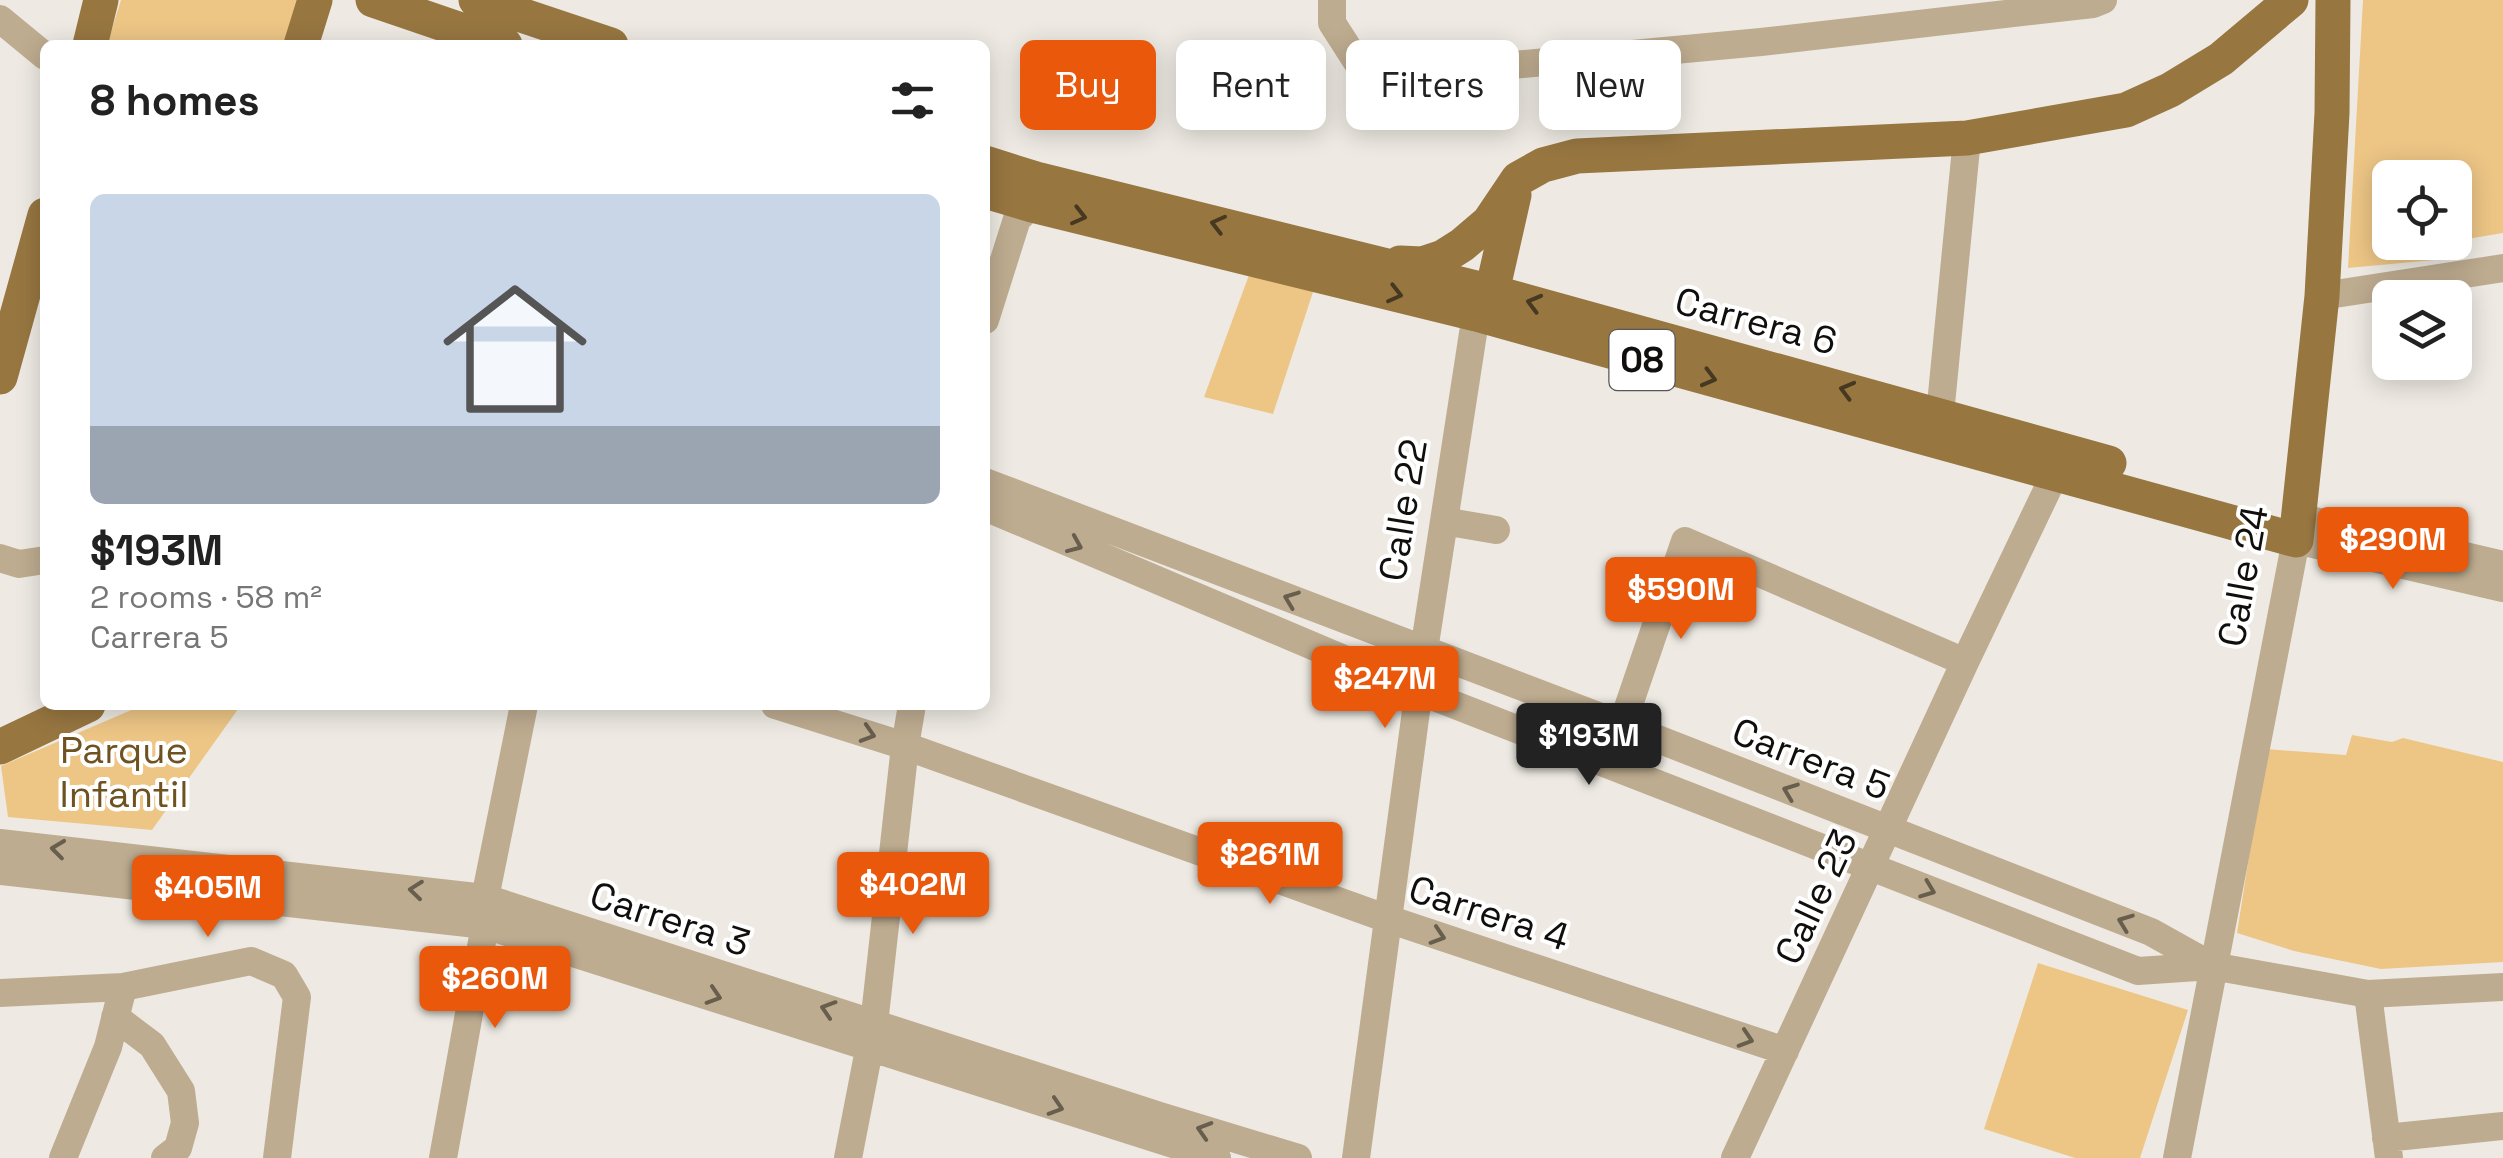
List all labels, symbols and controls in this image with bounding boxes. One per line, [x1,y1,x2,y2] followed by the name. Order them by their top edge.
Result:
[1020,40,1156,130] chip: Buy
[1176,40,1326,130] chip: Rent
[1346,40,1519,130] chip: Filters
[1539,40,1681,130] chip: New
[885,73,940,128] icon: filters
[90,74,260,127] text: 8 homes
[2372,160,2472,380] map controls
[2372,160,2472,260] button: locate
[1070,204,1087,225] one-way arrow
[1210,215,1227,236] one-way arrow
[425,259,605,439] icon: home
[1670,276,1842,366] street label: Carrera 6
[2372,280,2472,380] button: layers
[1386,282,1403,303] one-way arrow
[1526,294,1543,315] one-way arrow
[1610,330,1674,390] road number: 08
[1699,366,1716,387] one-way arrow
[1839,380,1856,401] one-way arrow
[1368,436,1438,584] street label: Calle 22
[2207,502,2279,650] street label: Calle 24
[2323,507,2463,592] pin: $290M
[2339,519,2447,559] text: $290M
[90,524,223,577] text: $193M
[1065,533,1083,553] one-way arrow
[1611,557,1751,642] pin: $590M
[1627,569,1735,609] text: $590M
[90,577,322,617] text: 2 rooms · 58 m²
[1283,590,1300,610] one-way arrow
[90,617,229,657] text: Carrera 5
[1315,646,1455,731] pin: $247M
[1334,658,1436,698] text: $247M
[1519,703,1659,788] pin: $193M
[1725,707,1897,811] street label: Carrera 5
[1538,715,1640,755] text: $193M
[858,722,875,743] one-way arrow
[59,726,189,818] park label: Parque Infantil
[1782,782,1799,803] one-way arrow
[1200,822,1340,907] pin: $261M
[1764,822,1868,972] street label: Calle 23
[1220,834,1320,874] text: $261M
[50,839,66,860] one-way arrow
[843,852,983,937] pin: $402M
[138,855,278,940] pin: $405M
[859,864,967,904] text: $402M
[1403,865,1575,961] street label: Carrera 4
[154,867,262,907] text: $405M
[584,871,756,967] street label: Carrera 3
[1918,878,1935,898] one-way arrow
[408,880,424,901] one-way arrow
[2118,913,2135,933] one-way arrow
[1429,924,1446,944] one-way arrow
[425,946,565,1031] pin: $260M
[441,958,549,998] text: $260M
[704,985,721,1005] one-way arrow
[821,1000,838,1021] one-way arrow
[1737,1027,1754,1047] one-way arrow
[1047,1095,1064,1116] one-way arrow
[1197,1121,1214,1141] one-way arrow

